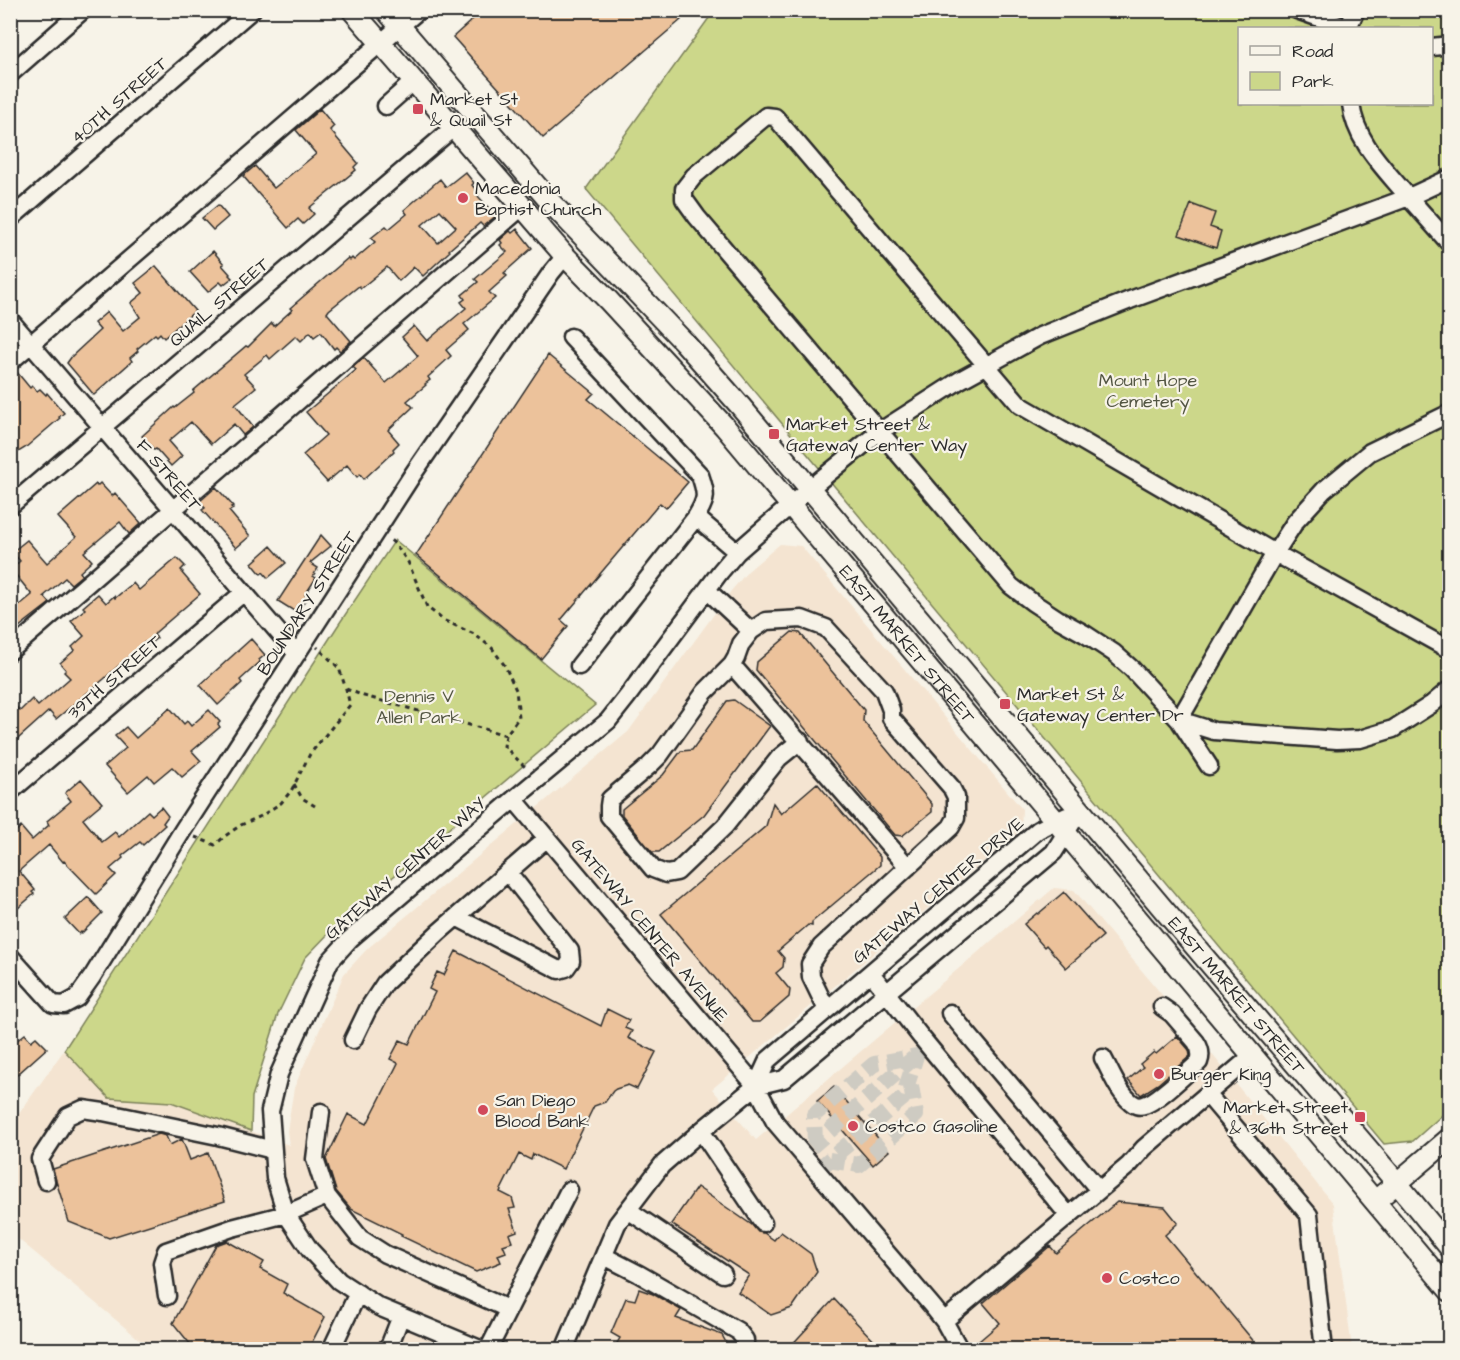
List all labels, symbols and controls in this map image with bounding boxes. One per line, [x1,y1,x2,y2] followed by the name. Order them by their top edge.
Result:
[1238,27,1433,105] legend
[1292,39,1333,64] text: Road
[65,51,174,150] street label: 40TH STREET
[1292,69,1334,94] text: Park
[430,87,519,133] place label: Market St & Quail St
[411,102,425,116] marker: Market St & Quail St
[475,176,602,222] place label: Macedonia Baptist Church
[456,191,470,205] marker: Macedonia Baptist Church
[164,251,275,353] street label: QUAIL STREET
[1099,368,1197,415] park label: Mount Hope Cemetery
[786,412,967,459] place label: Market Street & Gateway Center Way
[767,427,781,441] marker: Market Street & Gateway Center Way
[130,434,207,517] street label: F STREET
[251,526,364,680] street label: BOUNDARY STREET
[833,560,981,730] street label: EAST MARKET STREET
[62,629,167,725] street label: 39TH STREET
[1017,682,1184,729] place label: Market St & Gateway Center Dr
[377,684,461,730] park label: Dennis V Allen Park
[998,697,1012,711] marker: Market St & Gateway Center Dr
[319,791,491,945] street label: GATEWAY CENTER WAY
[847,811,1030,970] street label: GATEWAY CENTER DRIVE
[565,833,734,1028] street label: GATEWAY CENTER AVENUE
[1162,911,1311,1080] street label: EAST MARKET STREET
[1171,1062,1271,1088] place label: Burger King
[1152,1067,1166,1081] marker: Burger King
[495,1088,589,1134] place label: San Diego Blood Bank
[1223,1095,1349,1141] place label: Market Street & 36th Street
[476,1103,490,1117] marker: San Diego Blood Bank
[1353,1110,1367,1124] marker: Market Street & 36th Street
[865,1114,998,1139] place label: Costco Gasoline
[846,1119,860,1133] marker: Costco Gasoline
[1119,1266,1180,1291] place label: Costco
[1100,1271,1114,1285] marker: Costco

